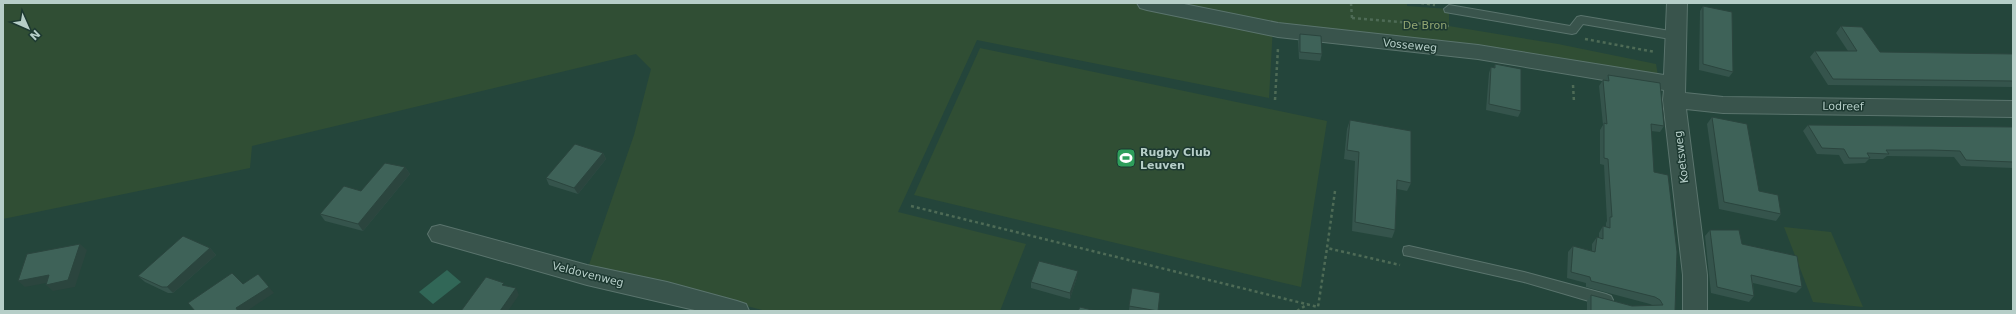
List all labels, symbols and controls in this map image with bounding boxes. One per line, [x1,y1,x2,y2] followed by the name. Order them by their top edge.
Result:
[8,8,48,48] north arrow
[1403,19,1447,32] park label: De Bron
[27,27,43,43] text: N
[1382,36,1438,55] street label: Vosseweg
[1822,100,1865,113] street label: Lodreef
[1672,130,1691,184] street label: Koetsweg
[1140,146,1211,172] place label: Rugby Club Leuven
[1115,147,1137,169] sports icon: Rugby Club Leuven
[551,259,625,290] street label: Veldovenweg

